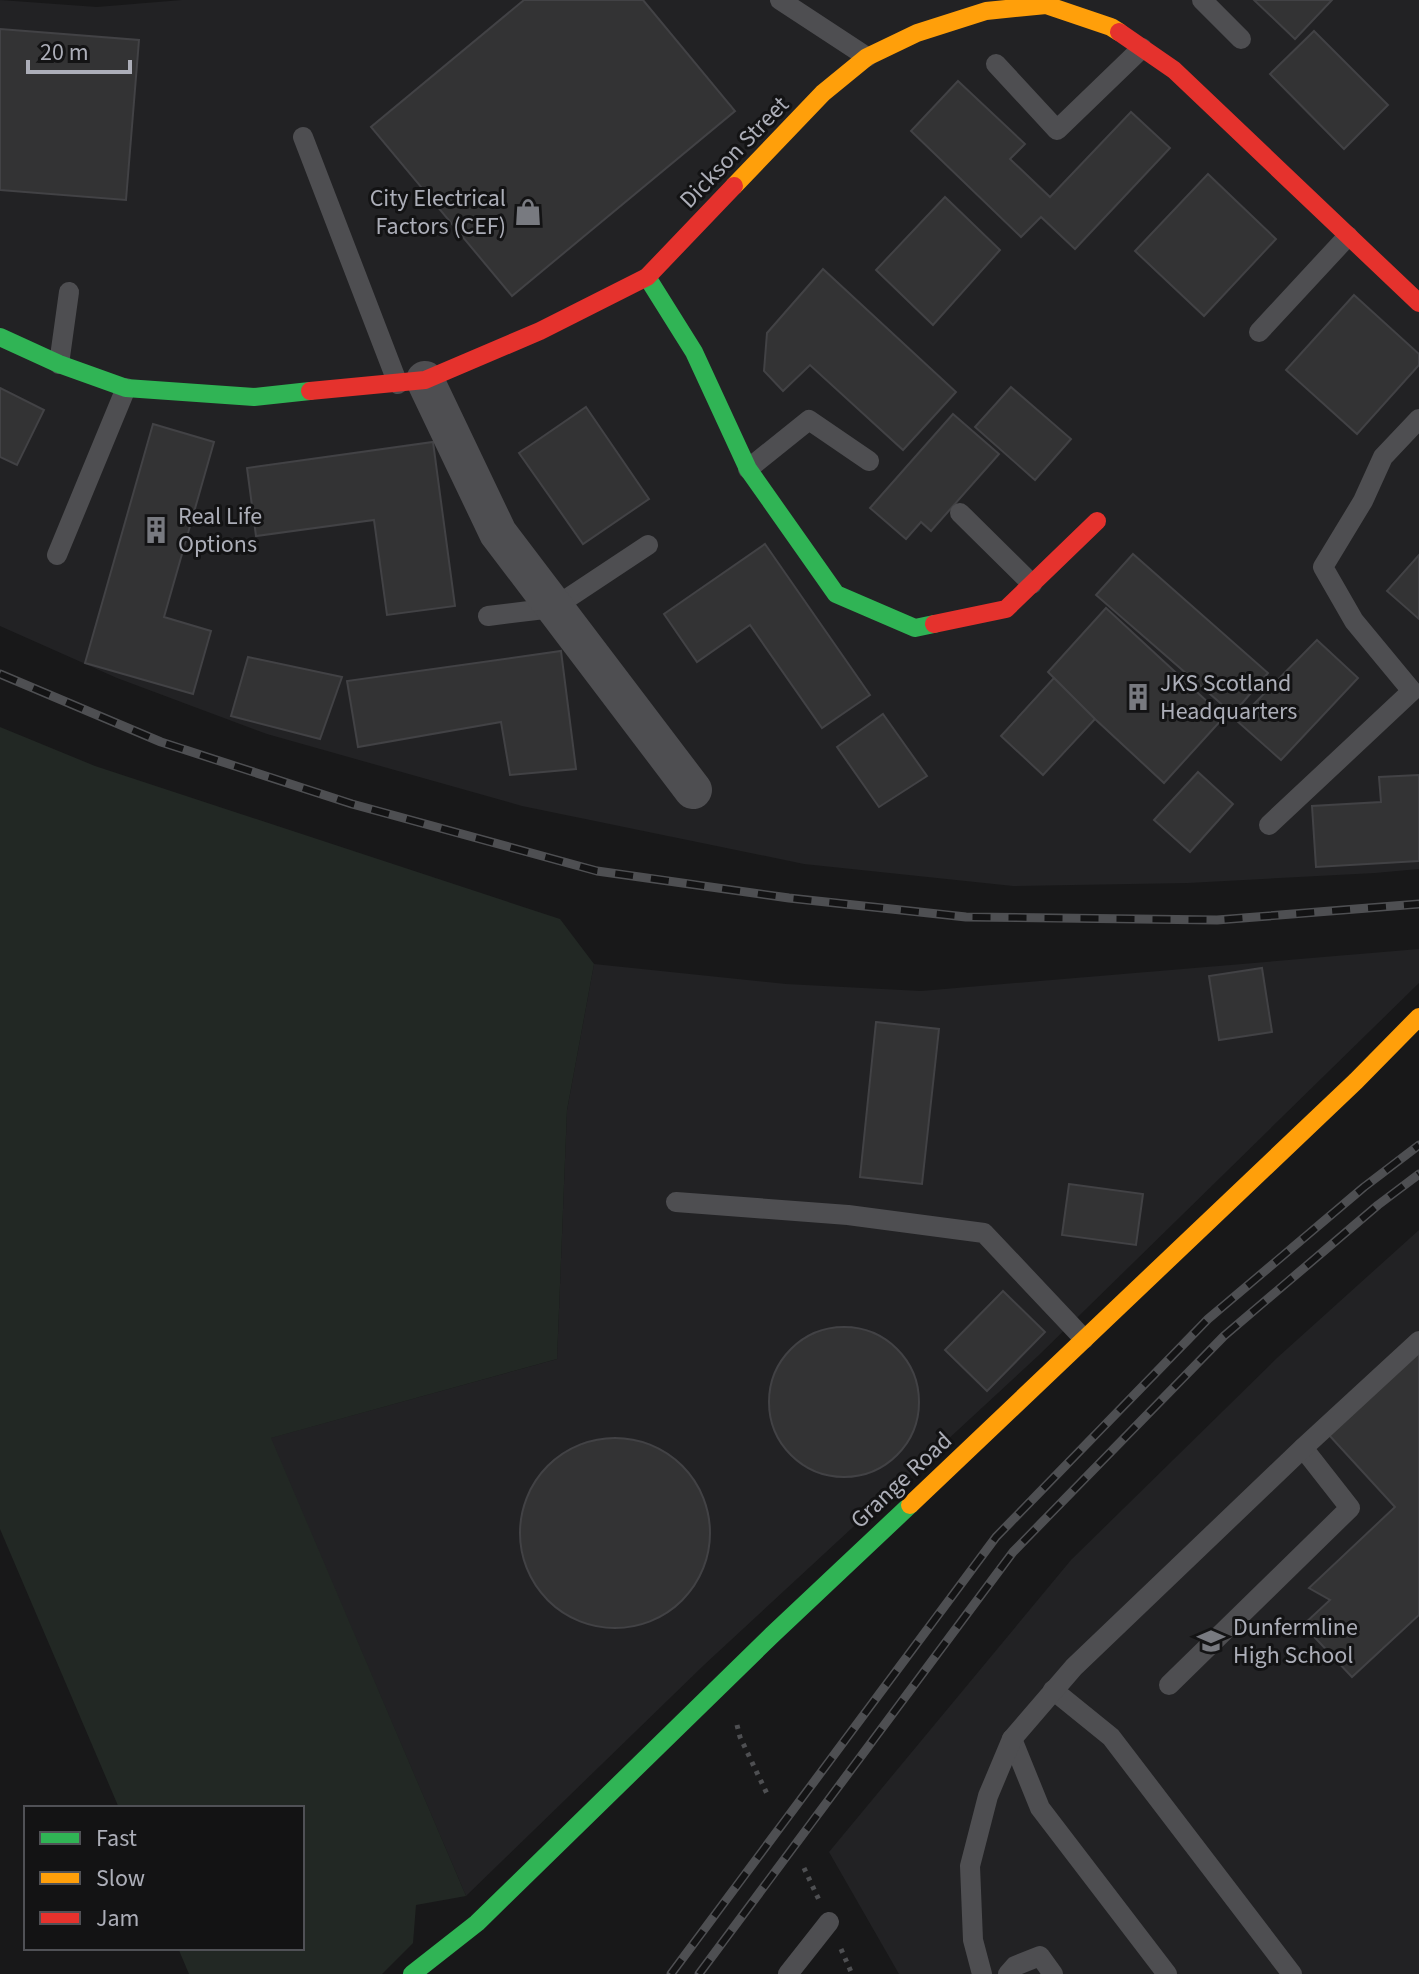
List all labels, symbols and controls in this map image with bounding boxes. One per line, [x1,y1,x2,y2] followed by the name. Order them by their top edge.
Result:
[28,24,130,74] scale bar
[40,35,89,70] text: 20 m
[672,88,797,217] street label: Dickson Street
[370,181,506,244] place label: City Electrical Factors (CEF)
[513,197,543,227] shop icon: City Electrical Factors (CEF)
[178,499,262,562] place label: Real Life Options
[141,515,171,545] building icon: Real Life Options
[1160,666,1297,729] place label: JKS Scotland Headquarters
[1123,682,1153,712] building icon: JKS Scotland Headquarters
[843,1424,960,1537] street label: Grange Road
[1233,1610,1358,1673] place label: Dunfermline High School
[1196,1626,1226,1656] school or university icon: Dunfermline High School
[24,1806,304,1950] legend
[96,1821,137,1856] text: Fast
[96,1861,145,1896] text: Slow
[96,1901,140,1936] text: Jam

